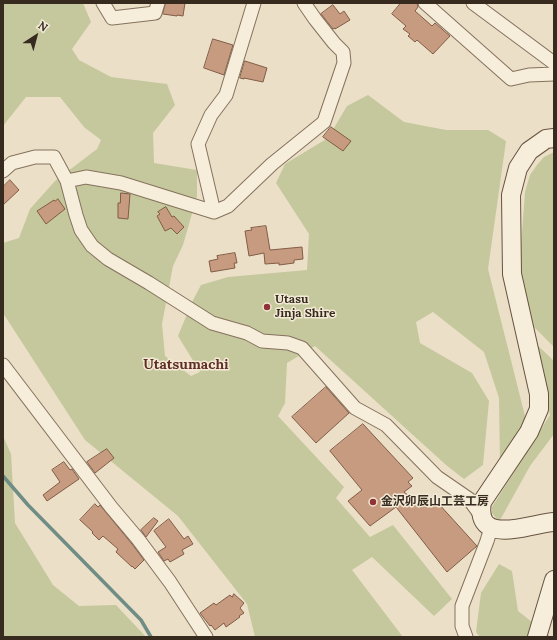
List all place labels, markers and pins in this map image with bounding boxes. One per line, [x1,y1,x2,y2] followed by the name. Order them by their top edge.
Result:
[275,293,335,321] place label: Utasu Jinja Shire
[262,302,272,312] marker: Utasu Jinja Shire
[381,495,489,509] place label: 金沢卯辰山工芸工房
[368,497,378,507] marker: 金沢卯辰山工芸工房

